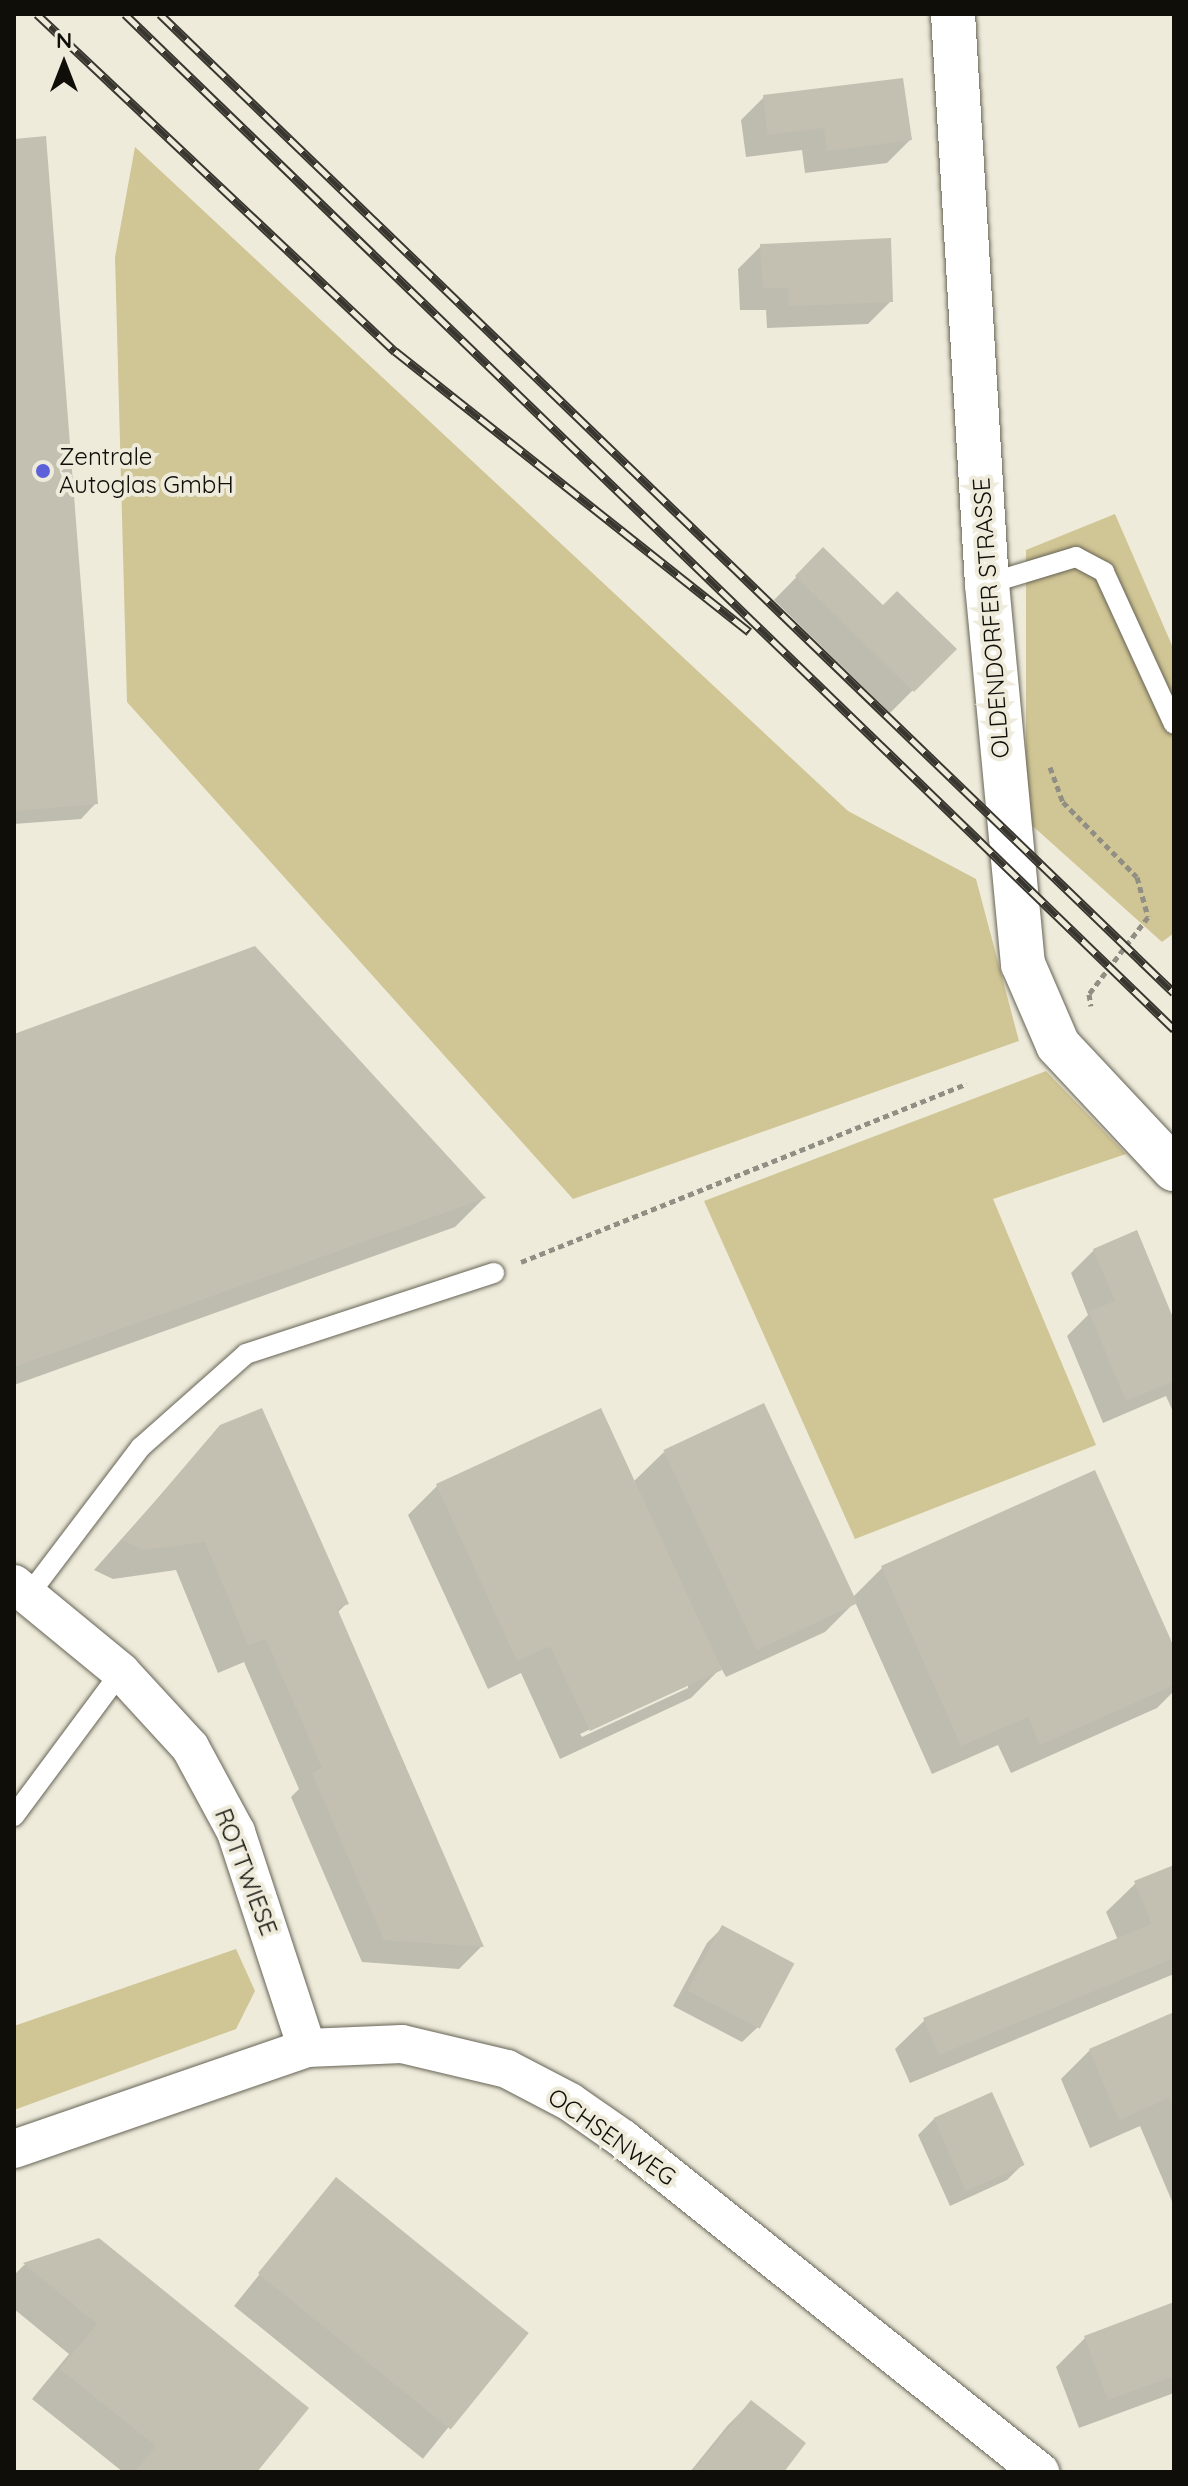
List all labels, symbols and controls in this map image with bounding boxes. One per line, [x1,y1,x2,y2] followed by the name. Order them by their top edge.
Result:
[24,24,104,104] north arrow
[56,26,72,54] text: N
[59,443,234,499] place label: Zentrale Autoglas GmbH
[34,462,52,480] marker: Zentrale Autoglas GmbH
[967,477,1015,759] street label: OLDENDORFER STRASSE
[209,1804,283,1940] street label: ROTTWIESE
[543,2082,681,2192] street label: OCHSENWEG

